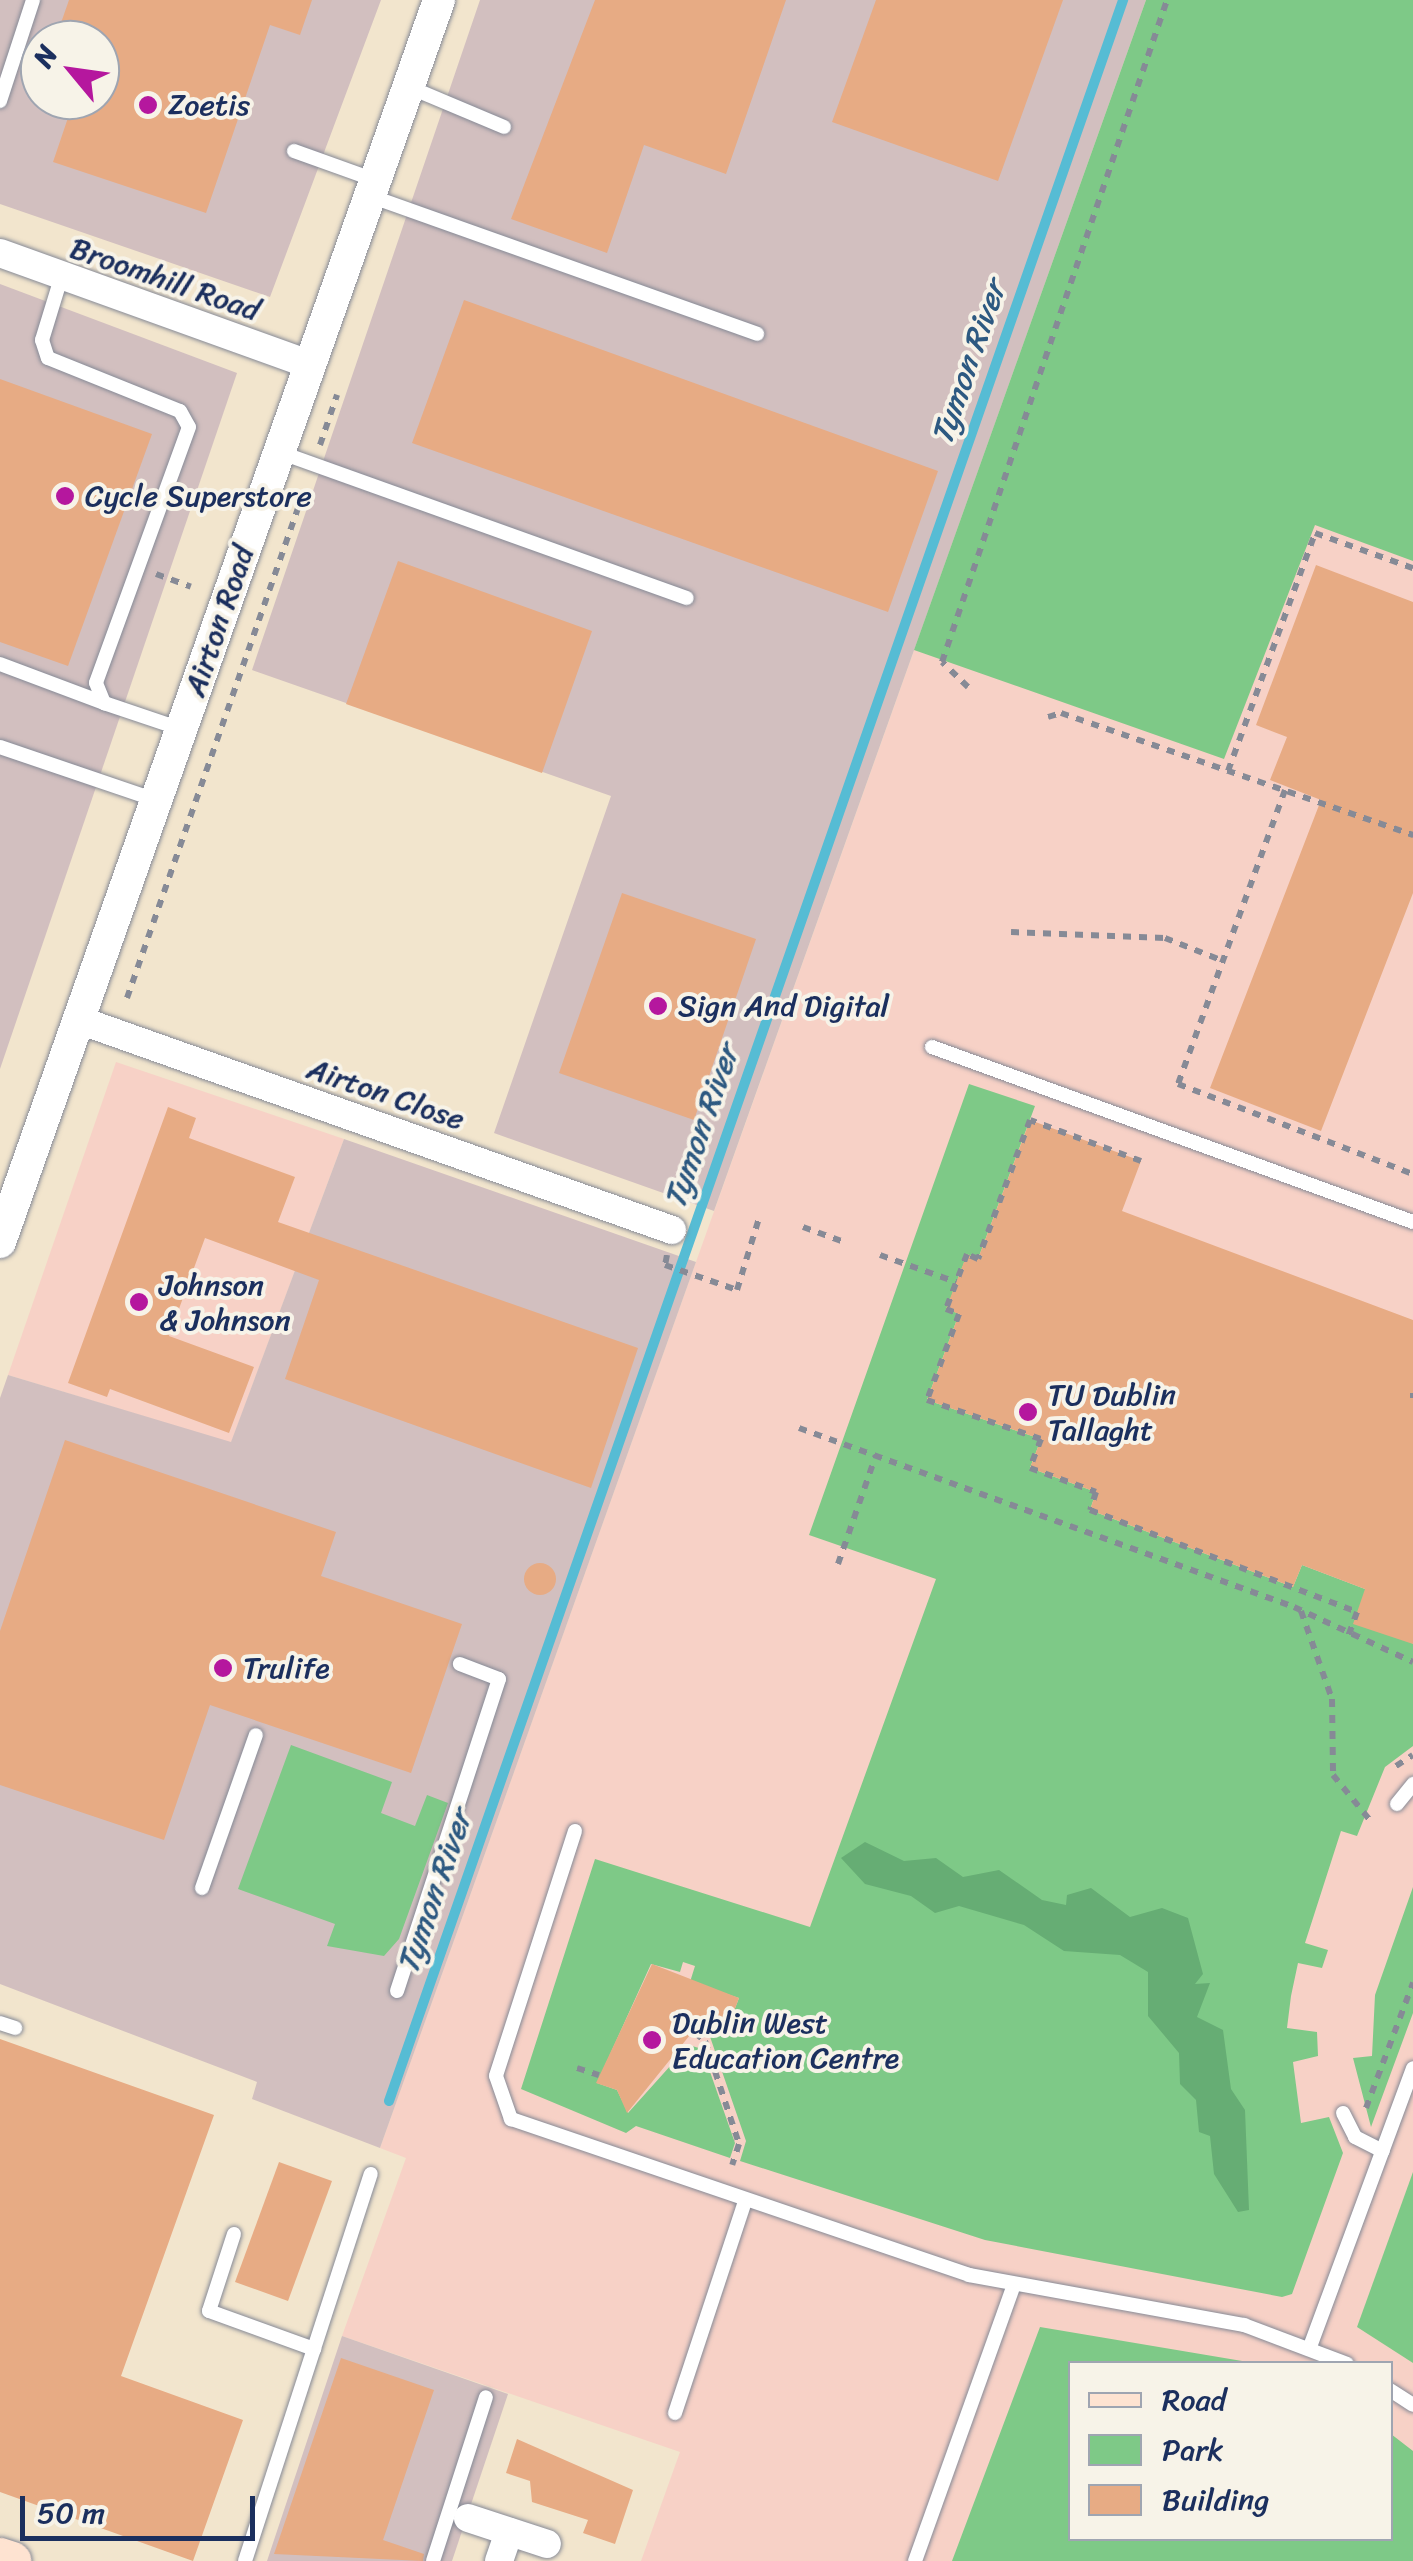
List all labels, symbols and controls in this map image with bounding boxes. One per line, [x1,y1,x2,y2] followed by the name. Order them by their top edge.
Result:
[20,20,120,120] north arrow
[19,36,71,77] text: N
[168,87,250,123] place label: Zoetis
[137,94,159,116] marker: Zoetis
[66,230,264,328] street label: Broomhill Road
[923,276,1015,450] water label: Tymon River
[85,478,312,514] place label: Cycle Superstore
[54,485,76,507] marker: Cycle Superstore
[176,541,262,701] street label: Airton Road
[678,988,890,1024] place label: Sign And Digital
[647,995,669,1017] marker: Sign And Digital
[656,1040,748,1214] water label: Tymon River
[302,1050,470,1138] street label: Airton Close
[159,1267,291,1338] place label: Johnson & Johnson
[128,1291,150,1313] marker: Johnson & Johnson
[1048,1377,1176,1448] place label: TU Dublin Tallaght
[1017,1401,1039,1423] marker: TU Dublin Tallaght
[243,1650,330,1686] place label: Trulife
[212,1657,234,1679] marker: Trulife
[389,1805,481,1979] water label: Tymon River
[672,2005,901,2076] place label: Dublin West Education Centre
[641,2029,663,2051] marker: Dublin West Education Centre
[1068,2361,1393,2541] legend
[1162,2373,1226,2427] text: Road
[1162,2423,1224,2477] text: Park
[1162,2473,1269,2527] text: Building
[25,2476,260,2538] scale bar
[37,2486,105,2540] text: 50 m

